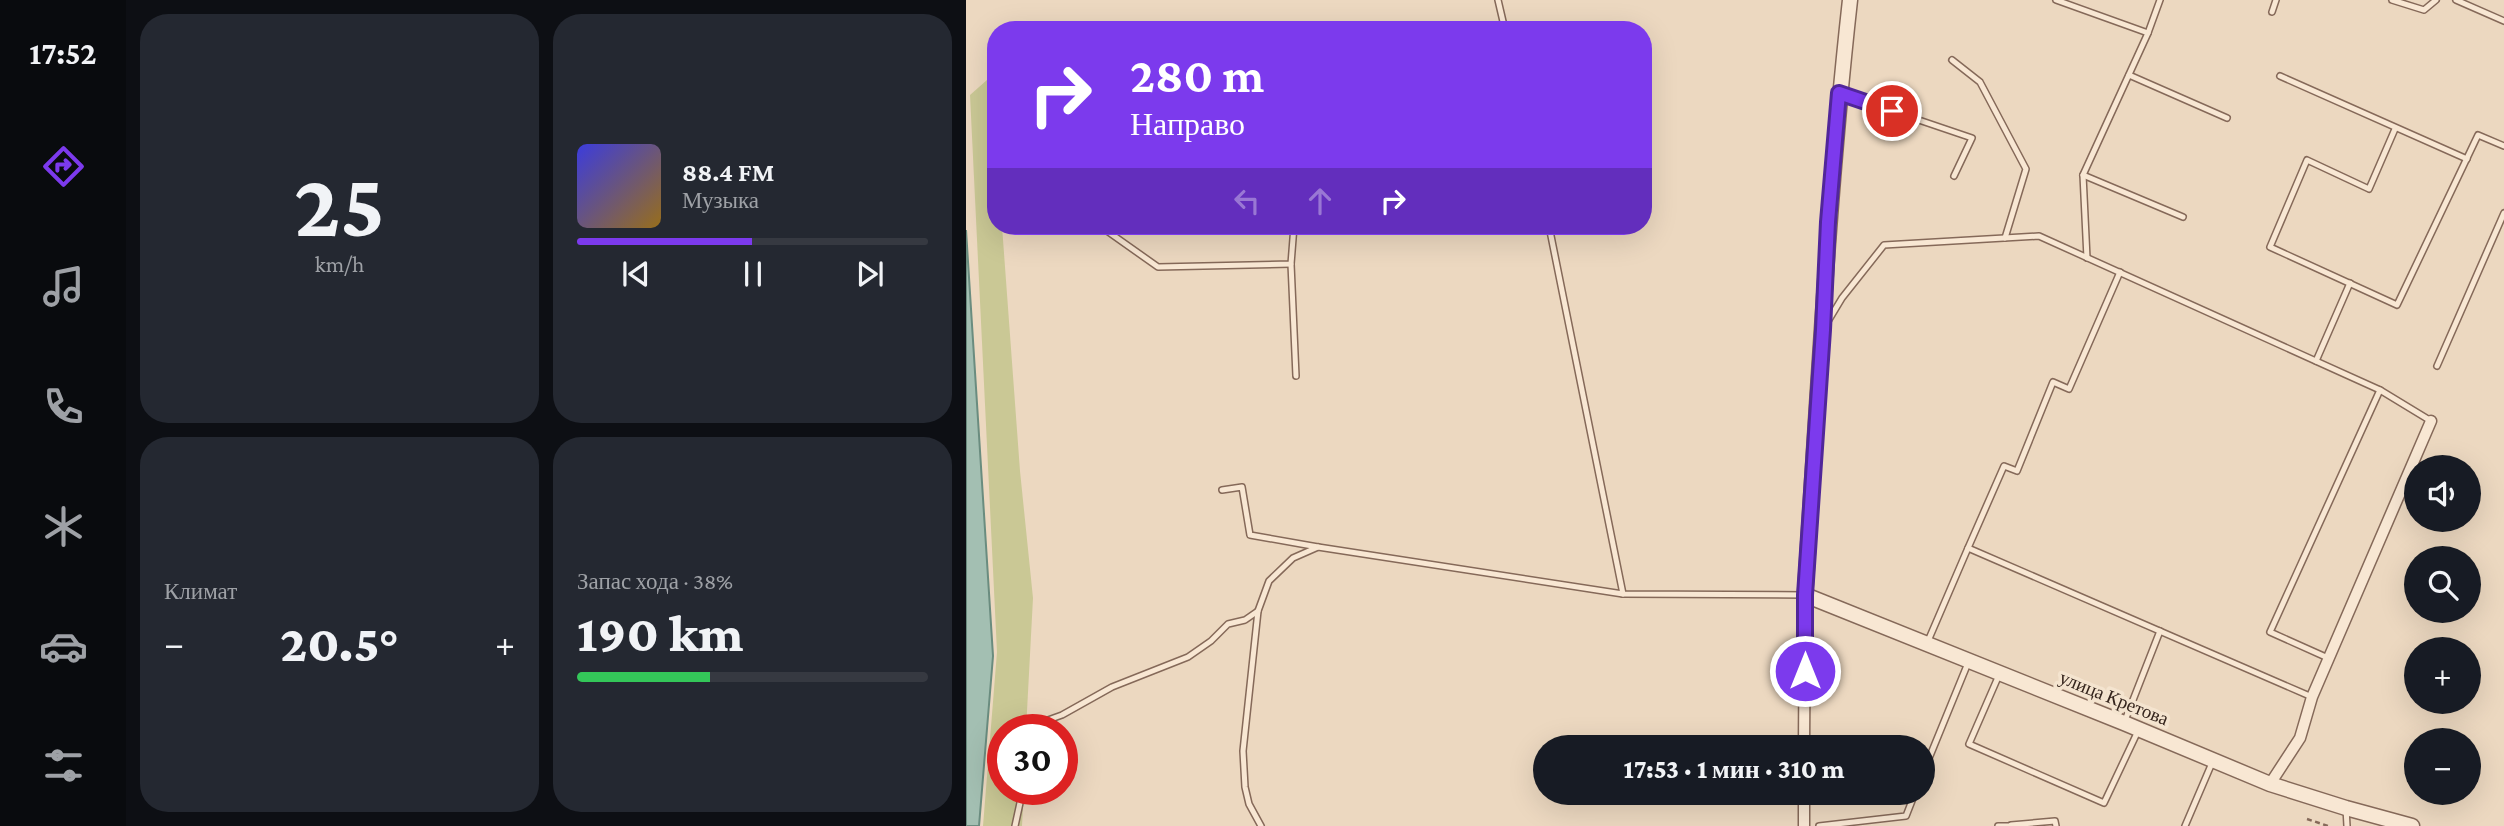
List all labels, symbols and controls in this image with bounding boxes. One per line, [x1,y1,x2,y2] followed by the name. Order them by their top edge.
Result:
[29,35,97,71] text: 17:52
[1130,48,1264,103] text: 280 m
[1015,49,1106,140] icon: right
[1862,81,1922,141] pin
[1873,92,1911,130] icon: arrive
[1130,106,1245,142] text: Направо
[39,142,88,191] icon: directions
[294,154,385,256] text: 25
[682,158,774,187] text: 88.4 FM
[1228,182,1266,220] icon: left
[1301,182,1339,220] icon: ahead
[1374,182,1412,220] icon: right
[682,187,759,213] text: Музыка
[315,251,364,277] text: km/h
[617,255,655,293] icon: previous
[734,255,772,293] icon: pause
[851,255,889,293] icon: next
[39,262,88,311] icon: music
[39,382,88,431] icon: phone
[2404,455,2481,805] map controls
[2404,455,2481,532] button: sound
[39,502,88,551] icon: climate
[2404,546,2481,623] button: search
[577,568,733,594] text: Запас хода · 38%
[164,578,237,604] text: Климат
[577,604,743,662] text: 190 km
[280,614,399,672] text: 20.5°
[39,622,88,671] icon: car
[164,622,184,664] text: −
[495,622,515,664] text: +
[1768,634,1842,708] position arrow
[2404,637,2481,714] button: +
[2056,667,2172,730] street label: улица Кретова
[987,714,1078,805] speed limit sign: 30
[2404,728,2481,805] button: −
[39,741,88,790] icon: filters
[1623,755,1845,784] text: 17:53 · 1 мин · 310 m

